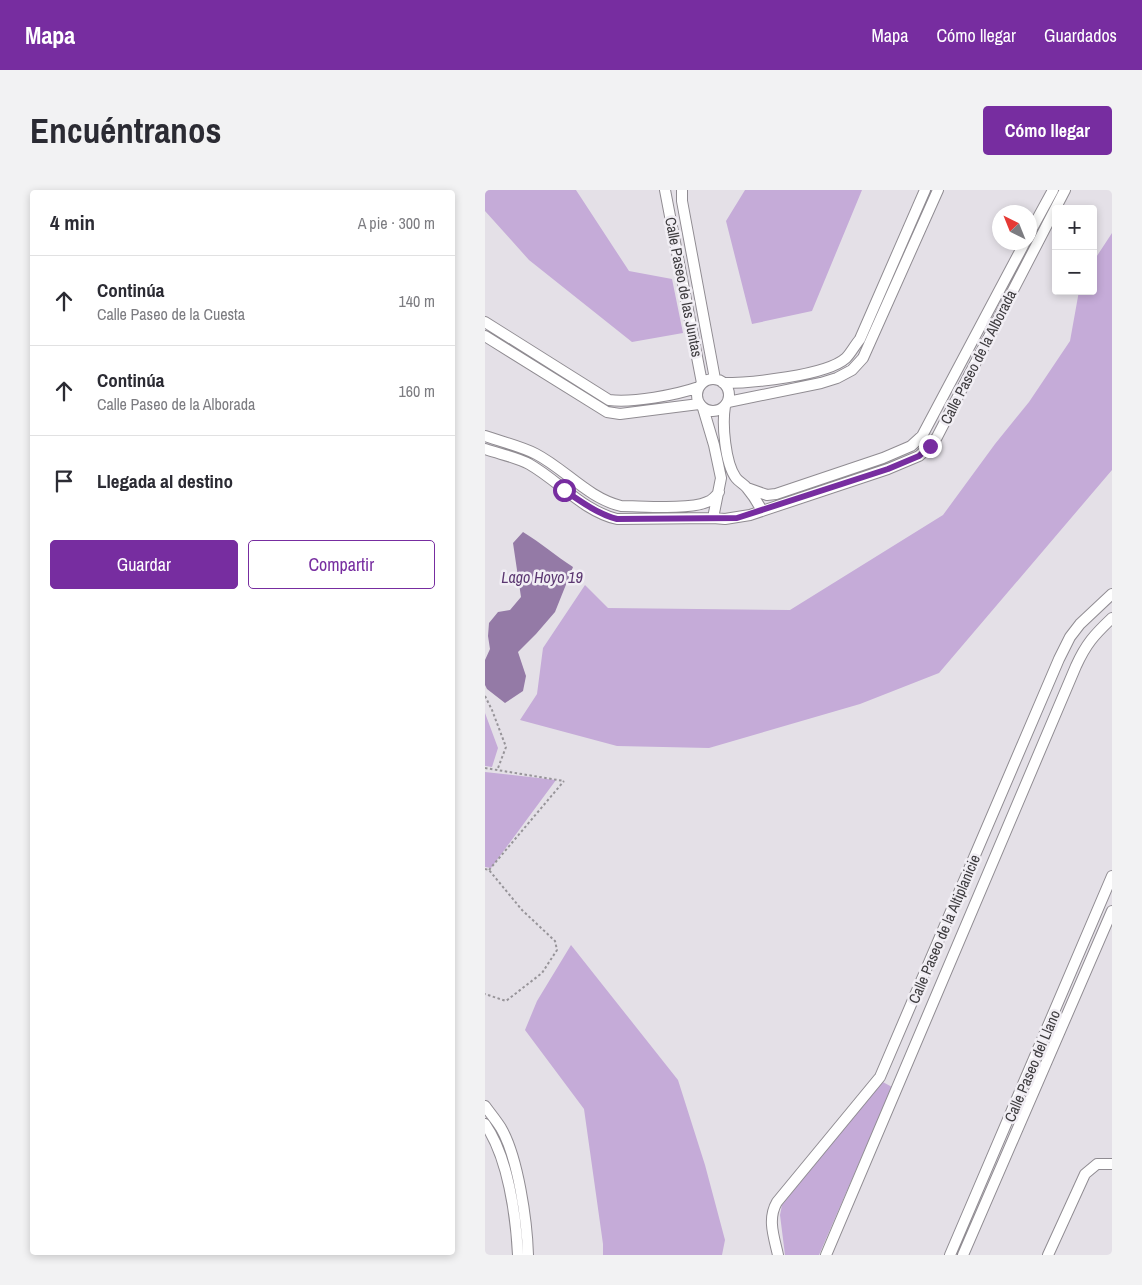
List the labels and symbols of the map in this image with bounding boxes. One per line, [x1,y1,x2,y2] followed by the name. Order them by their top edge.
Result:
[992,205,1037,250] north arrow
[660,215,708,359] street label: Calle Paseo de las Juntas
[935,286,1021,428] street label: Calle Paseo de la Alborada
[919,435,942,458] route end
[553,479,576,502] route start
[501,566,584,588] water label: Lago Hoyo 19
[903,851,985,1007] street label: Calle Paseo de la Altiplanicie
[999,1007,1065,1125] street label: Calle Paseo del Llano

